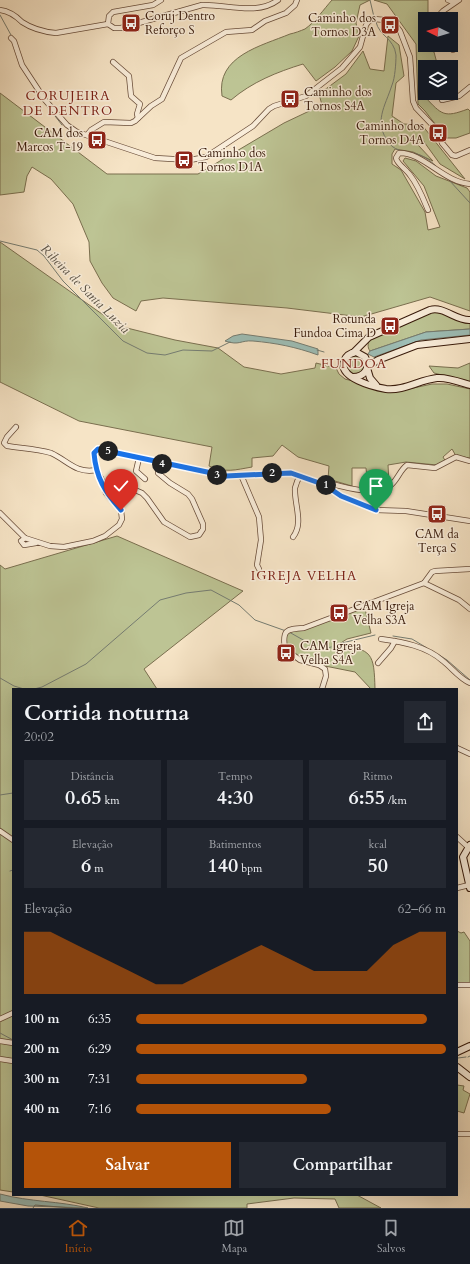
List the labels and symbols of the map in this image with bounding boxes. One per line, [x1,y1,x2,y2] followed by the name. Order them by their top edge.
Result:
[145,8,215,38] place label: Coruj Dentro Reforço S
[308,10,376,40] place label: Caminho dos Tornos D3A
[120,12,142,34] bus stop icon: Coruj Dentro Reforço S
[418,12,458,52] north arrow
[379,14,401,36] bus stop icon: Caminho dos Tornos D3A
[304,84,372,114] place label: Caminho dos Tornos S4A
[23,87,113,120] district label: CORUJEIRA DE DENTRO
[279,88,301,110] bus stop icon: Caminho dos Tornos S4A
[356,118,424,148] place label: Caminho dos Tornos D4A
[427,122,449,144] bus stop icon: Caminho dos Tornos D4A
[16,125,83,155] place label: CAM dos Marcos T-19
[86,129,108,151] bus stop icon: CAM dos Marcos T-19
[198,145,266,175] place label: Caminho dos Tornos D1A
[173,149,195,171] bus stop icon: Caminho dos Tornos D1A
[36,240,134,338] water label: Ribeira de Santa Luzia
[294,311,377,341] place label: Rotunda Fundoa Cima D
[379,315,401,337] bus stop icon: Rotunda Fundoa Cima D
[321,355,387,373] district label: FUNDOA
[98,441,118,461] pin: 5
[152,454,172,474] pin: 4
[262,463,282,483] pin: 2
[207,465,227,485] pin: 3
[104,469,138,510] pin
[359,469,393,510] pin
[316,475,336,495] pin: 1
[426,503,448,525] bus stop icon: CAM da Terça S
[415,526,460,556] place label: CAM da Terça S
[251,567,357,585] district label: IGREJA VELHA
[353,598,415,628] place label: CAM Igreja Velha S3A
[328,602,350,624] bus stop icon: CAM Igreja Velha S3A
[300,638,362,668] place label: CAM Igreja Velha S4A
[275,642,297,664] bus stop icon: CAM Igreja Velha S4A

